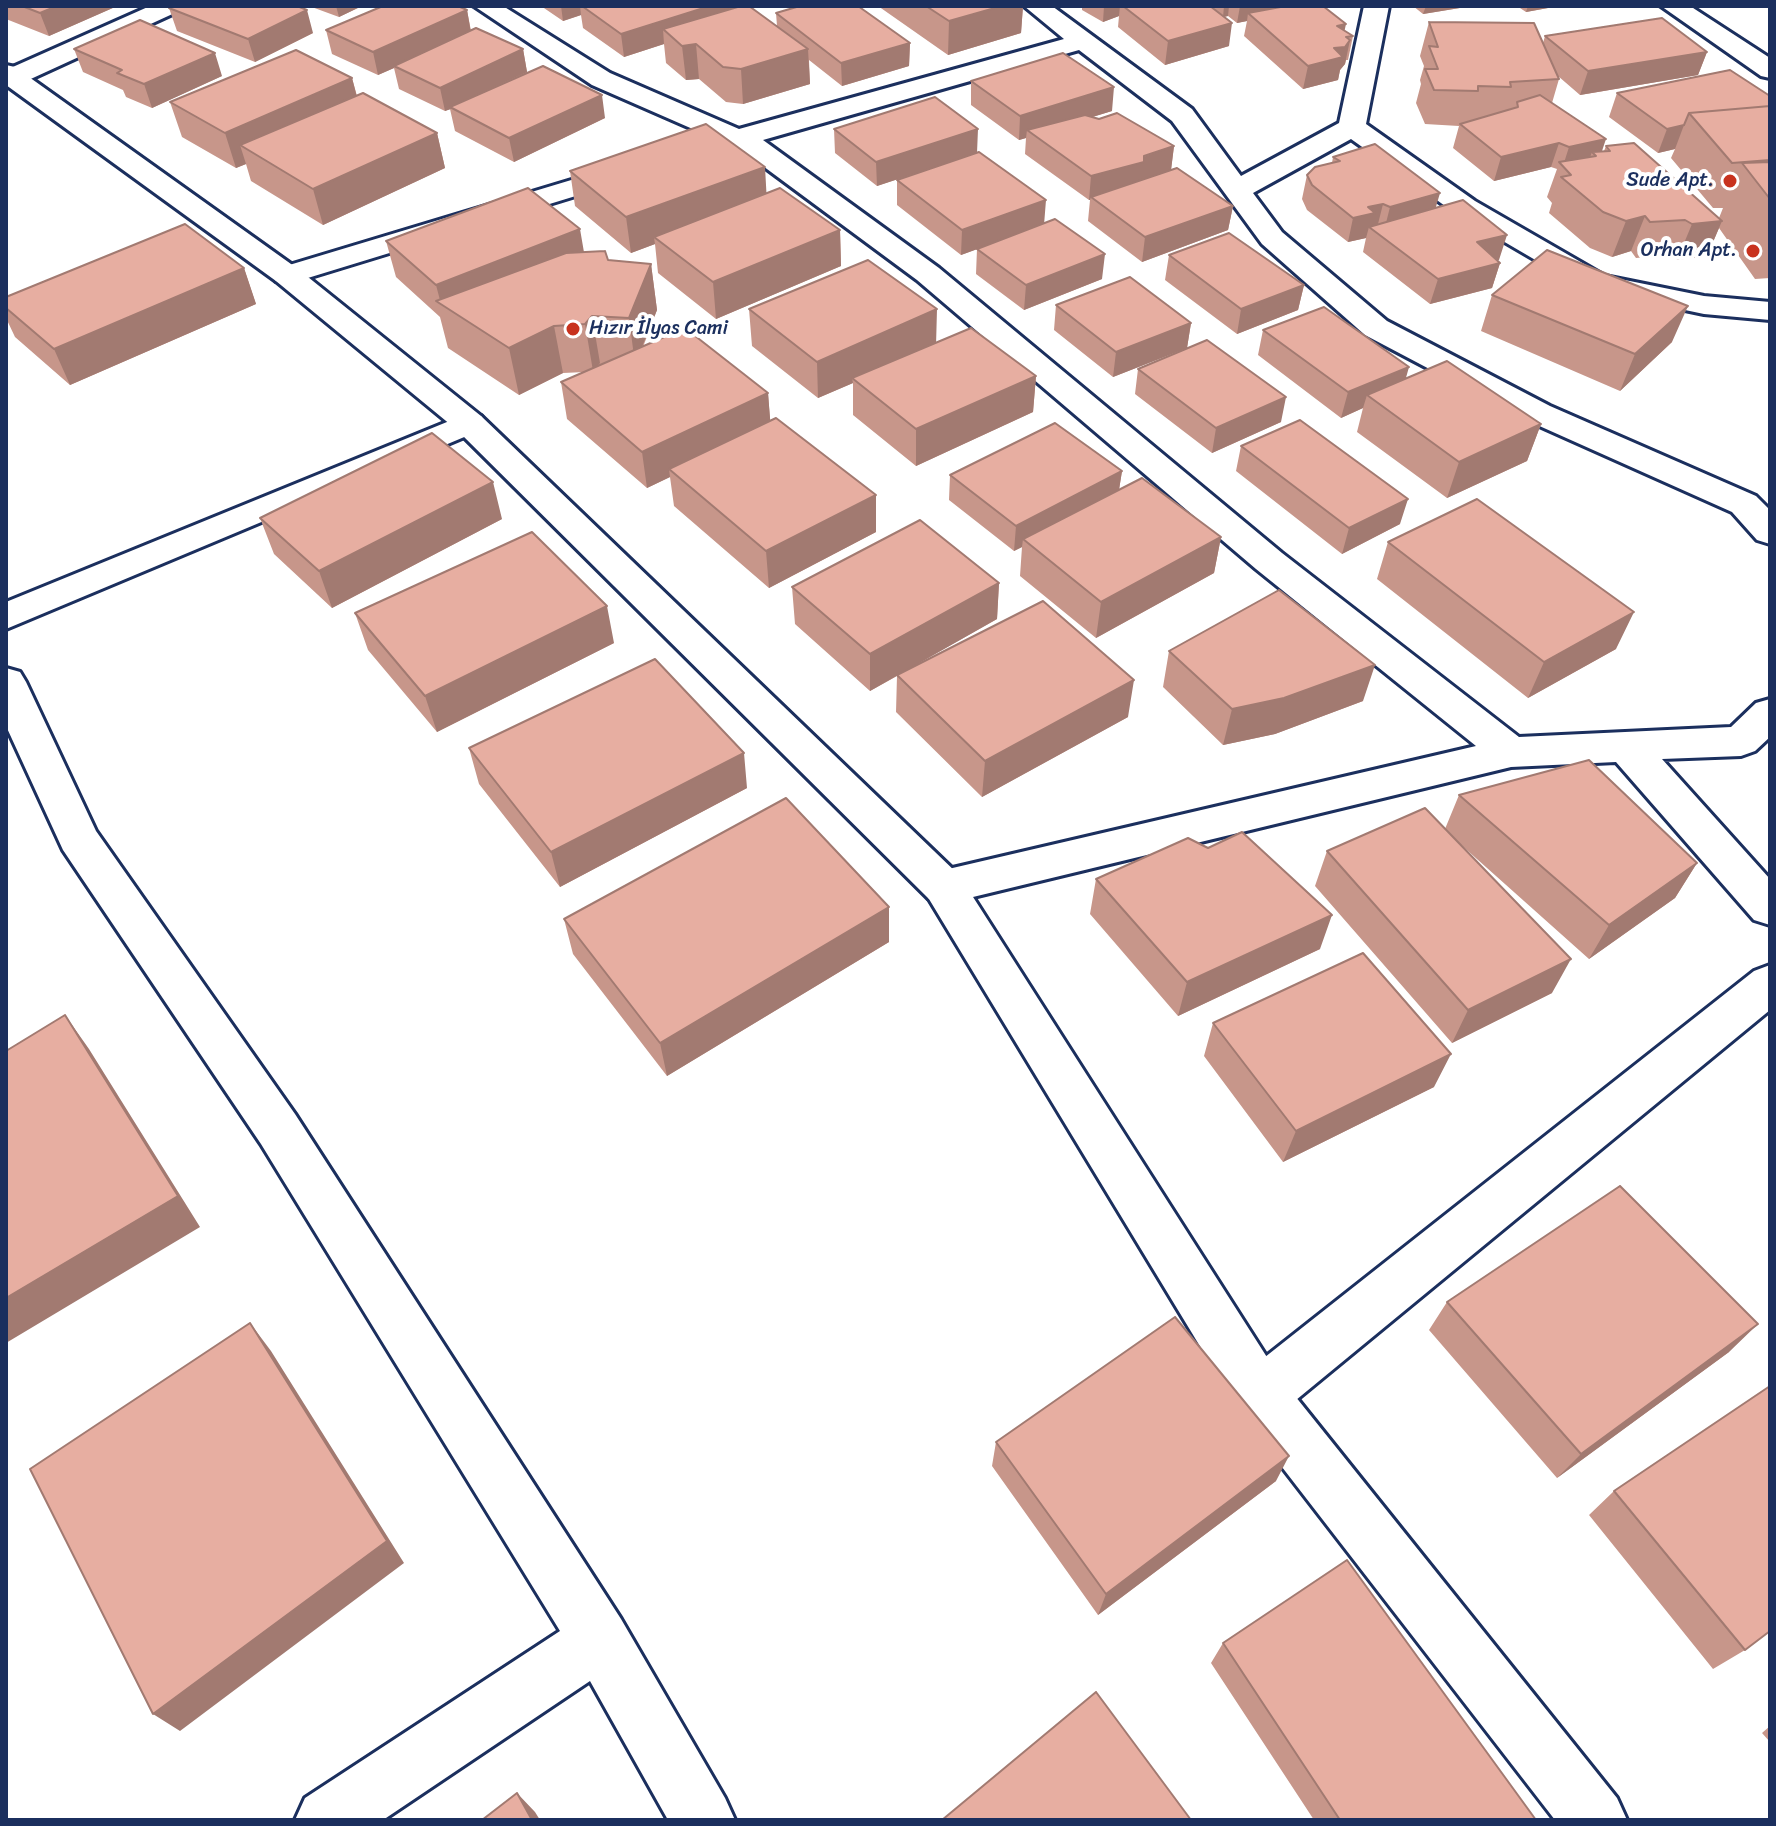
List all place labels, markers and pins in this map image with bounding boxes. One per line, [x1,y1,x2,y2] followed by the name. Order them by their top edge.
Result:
[1626,169,1714,193] place label: Sude Apt.
[1721,172,1739,190] marker: Sude Apt.
[1641,239,1737,263] place label: Orhan Apt.
[1744,242,1762,260] marker: Orhan Apt.
[589,317,728,341] place label: Hızır İlyas Cami
[564,320,582,338] marker: Hızır İlyas Cami

